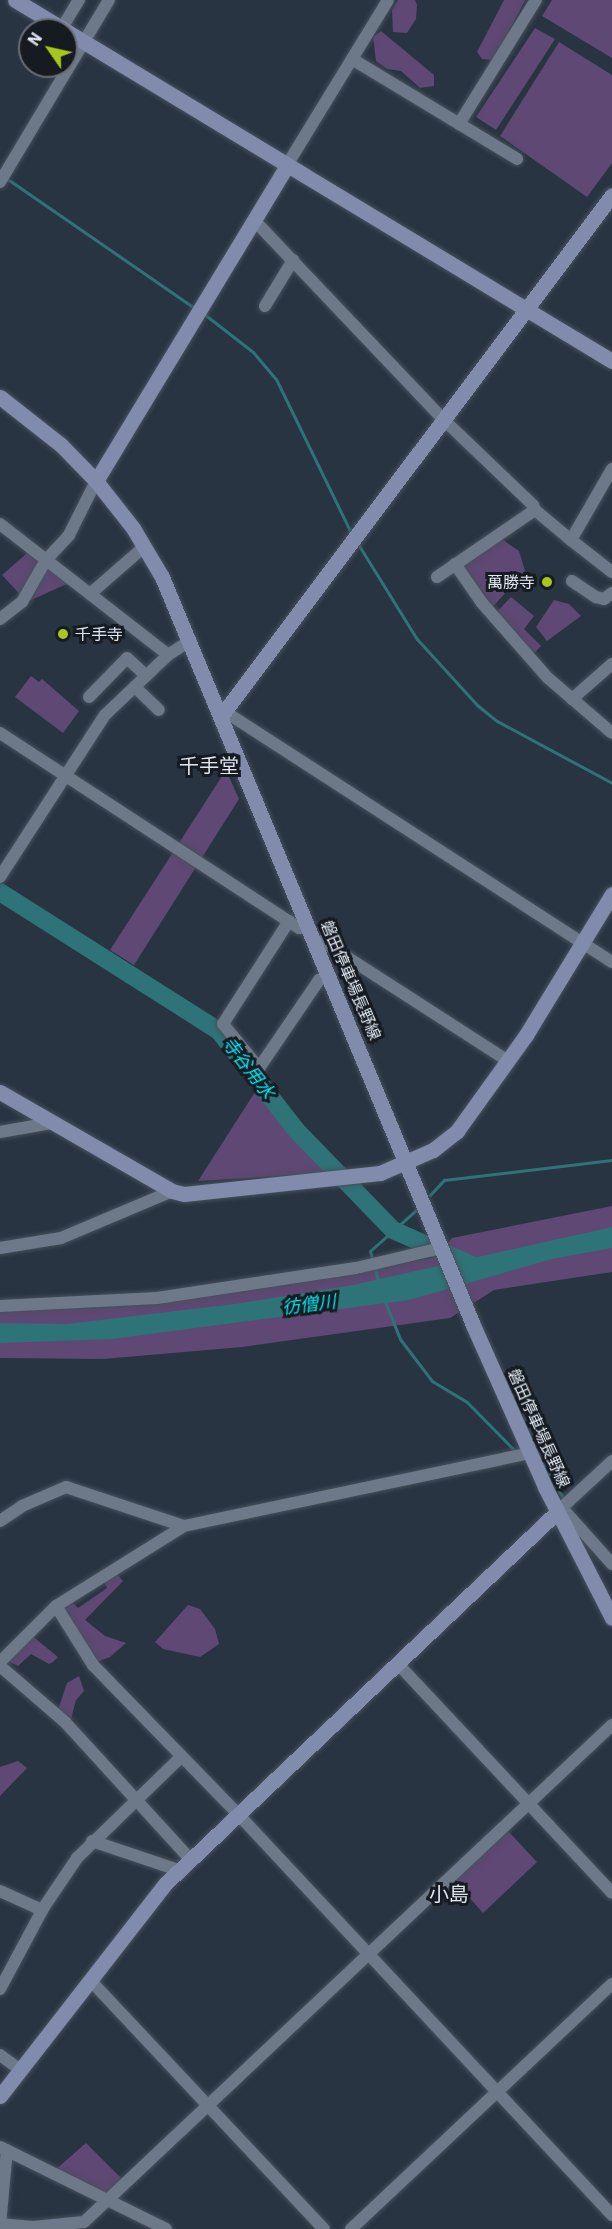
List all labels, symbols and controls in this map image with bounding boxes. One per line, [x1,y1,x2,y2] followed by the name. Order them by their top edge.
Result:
[18,18,78,78] north arrow
[23,29,46,49] text: N
[487,572,535,592] place label: 萬勝寺
[540,575,554,589] marker: 萬勝寺
[75,624,123,644] place label: 千手寺
[56,627,70,641] marker: 千手寺
[179,753,239,777] district label: 千手堂
[317,917,385,1043] street label: 磐田停車場長野線
[217,1033,279,1103] water label: 寺谷用水
[281,1291,337,1319] water label: 彷僧川
[504,1366,574,1490] street label: 磐田停車場長野線
[429,1881,469,1905] district label: 小島

